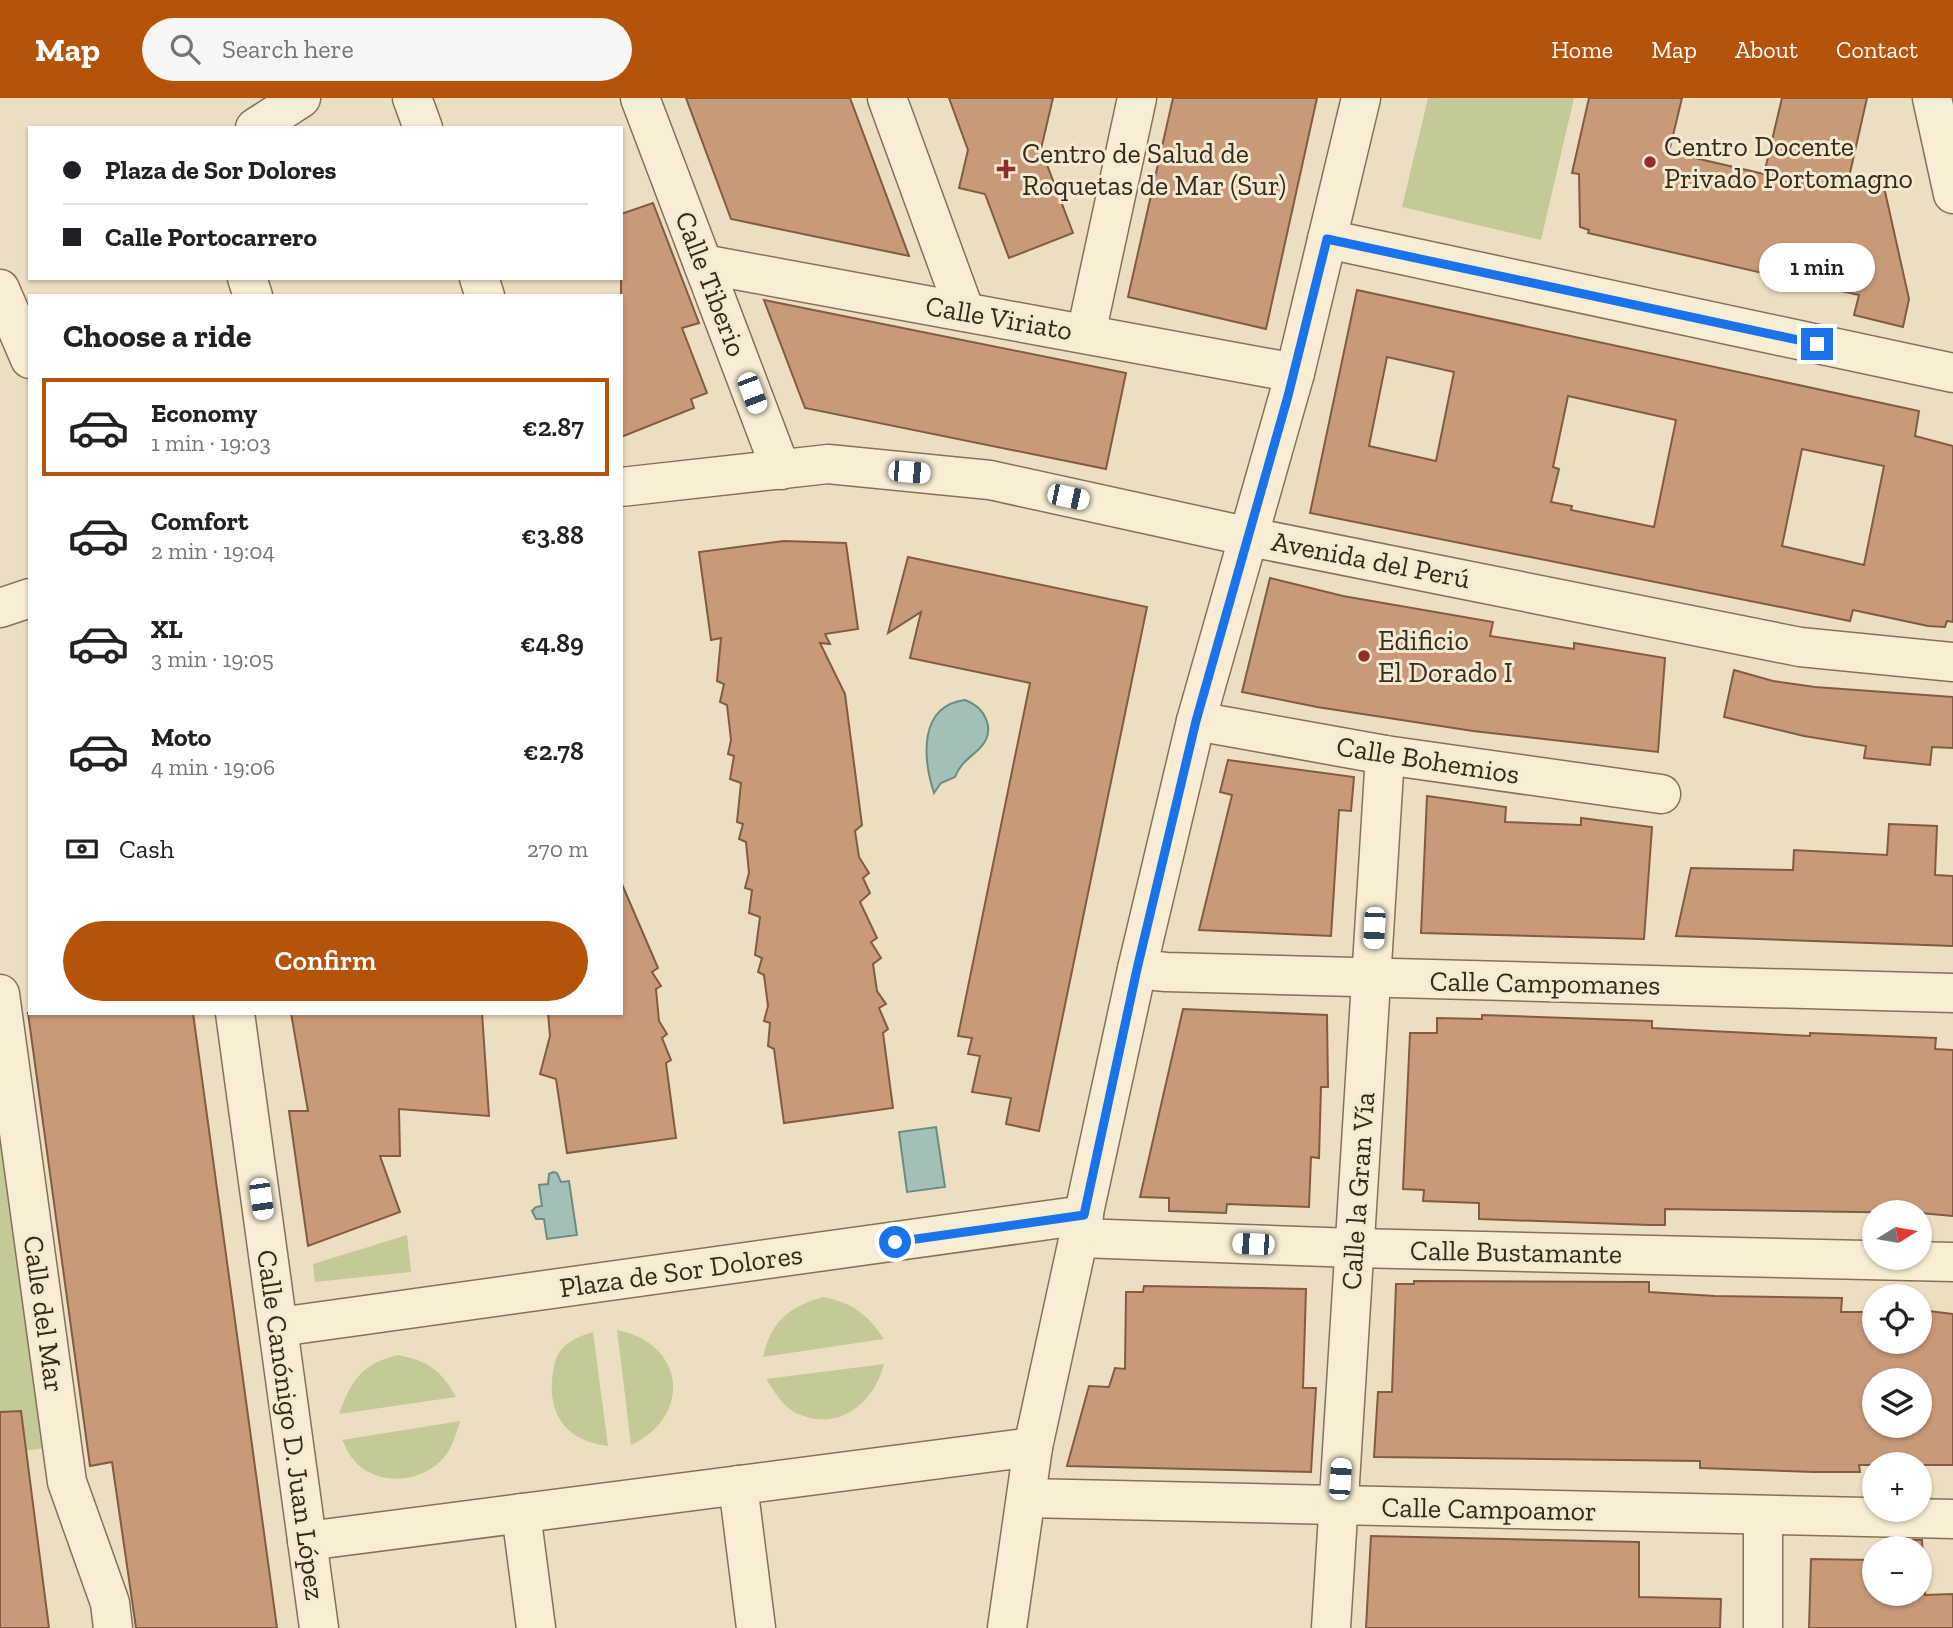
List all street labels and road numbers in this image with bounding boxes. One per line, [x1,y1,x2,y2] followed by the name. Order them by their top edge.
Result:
[668,207,754,361] street label: Calle Tiberio
[923,289,1075,347] street label: Calle Viriato
[1269,525,1473,595] street label: Avenida del Perú
[1334,729,1522,791] street label: Calle Bohemios
[1429,964,1661,1002] street label: Calle Campomanes
[1335,1090,1381,1291] street label: Calle la Gran Vía
[17,1233,71,1395] street label: Calle del Mar
[1410,1234,1622,1270] street label: Calle Bustamante
[557,1238,805,1304] street label: Plaza de Sor Dolores
[250,1248,332,1602] street label: Calle Canónigo D. Juan López
[1381,1491,1597,1527] street label: Calle Campoamor

